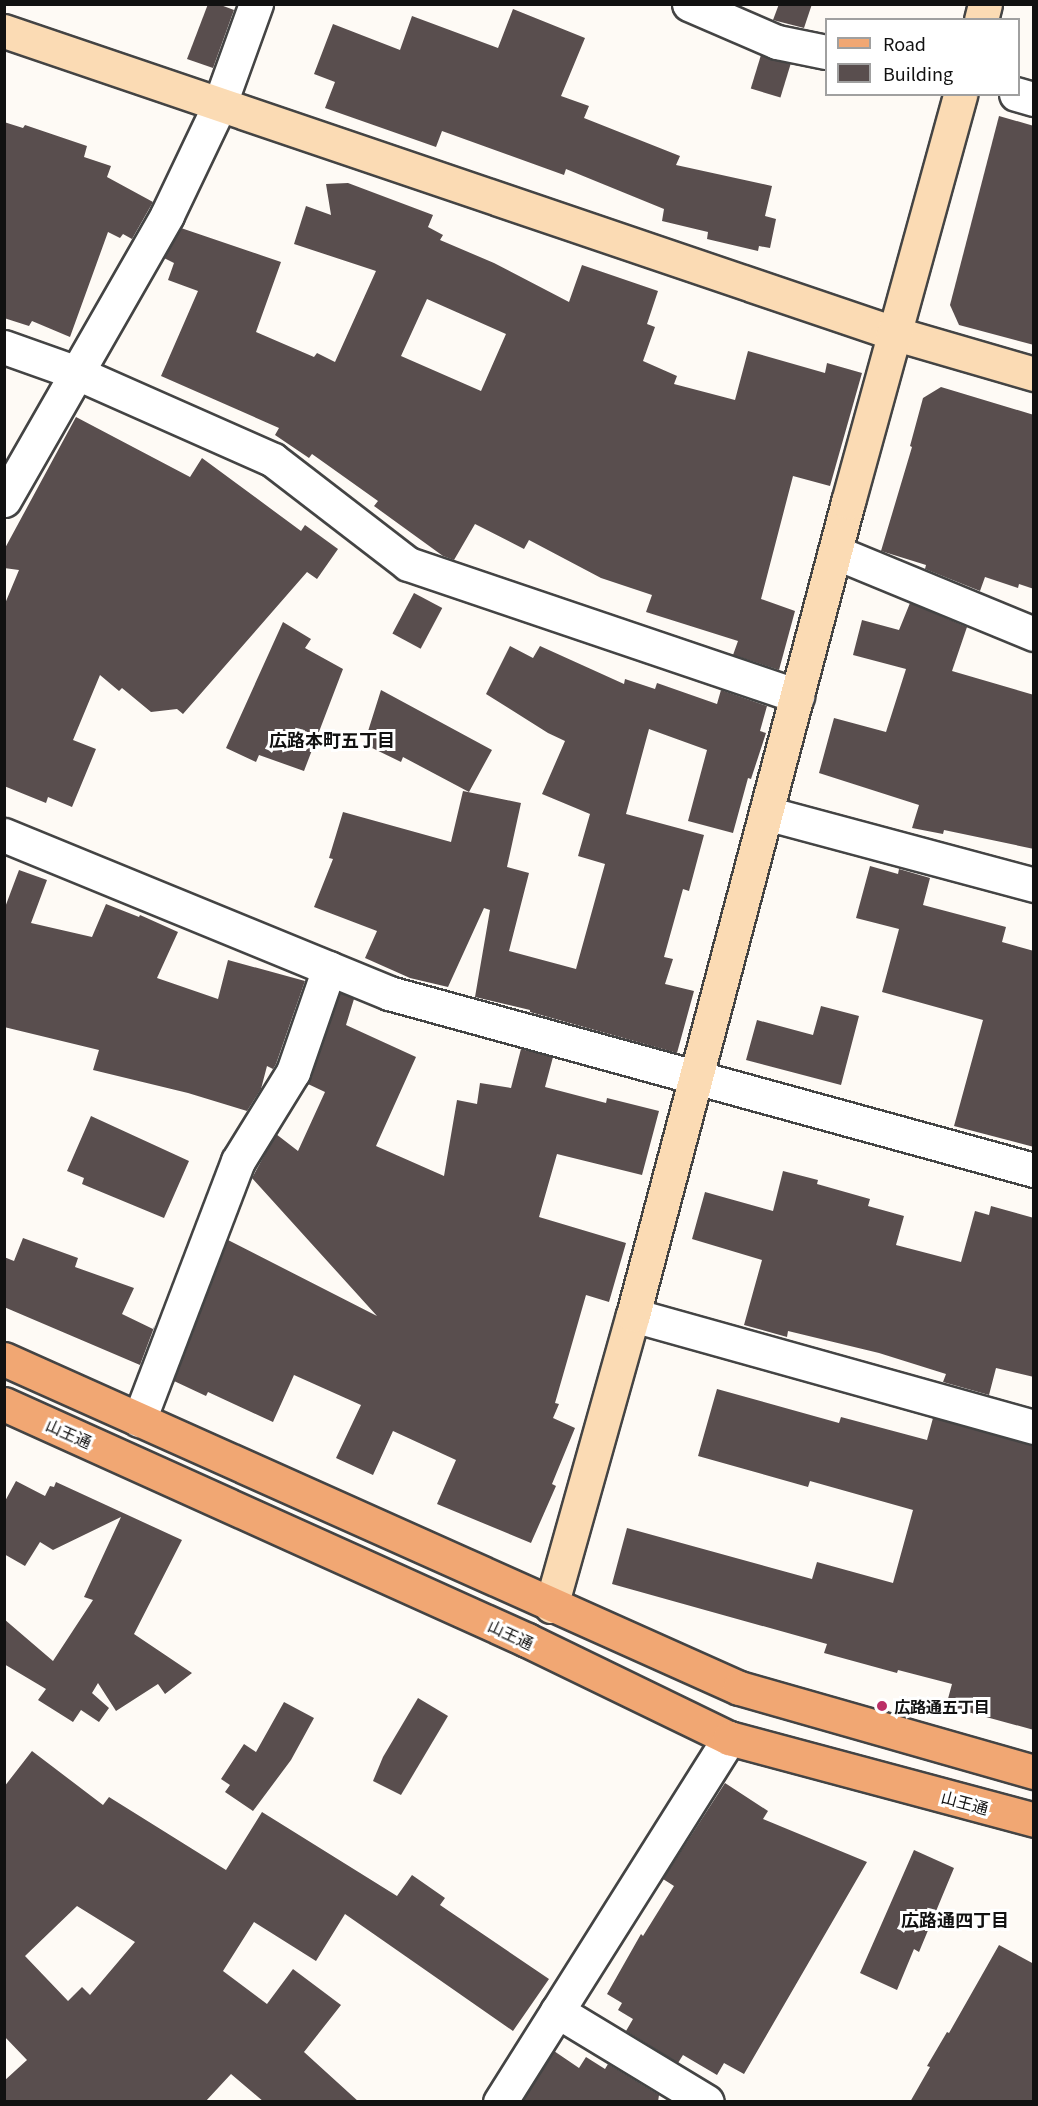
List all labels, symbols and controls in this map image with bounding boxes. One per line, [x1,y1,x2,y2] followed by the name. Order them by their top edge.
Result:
[825,18,1020,96] legend
[883,30,926,56] text: Road
[883,60,953,86] text: Building
[269,728,395,750] district label: 広路本町五丁目
[43,1414,95,1452] street label: 山王通
[485,1615,537,1653] street label: 山王通
[894,1696,990,1716] place label: 広路通五丁目
[875,1699,889,1713] marker: 広路通五丁目
[939,1787,991,1817] street label: 山王通
[901,1908,1009,1930] district label: 広路通四丁目

